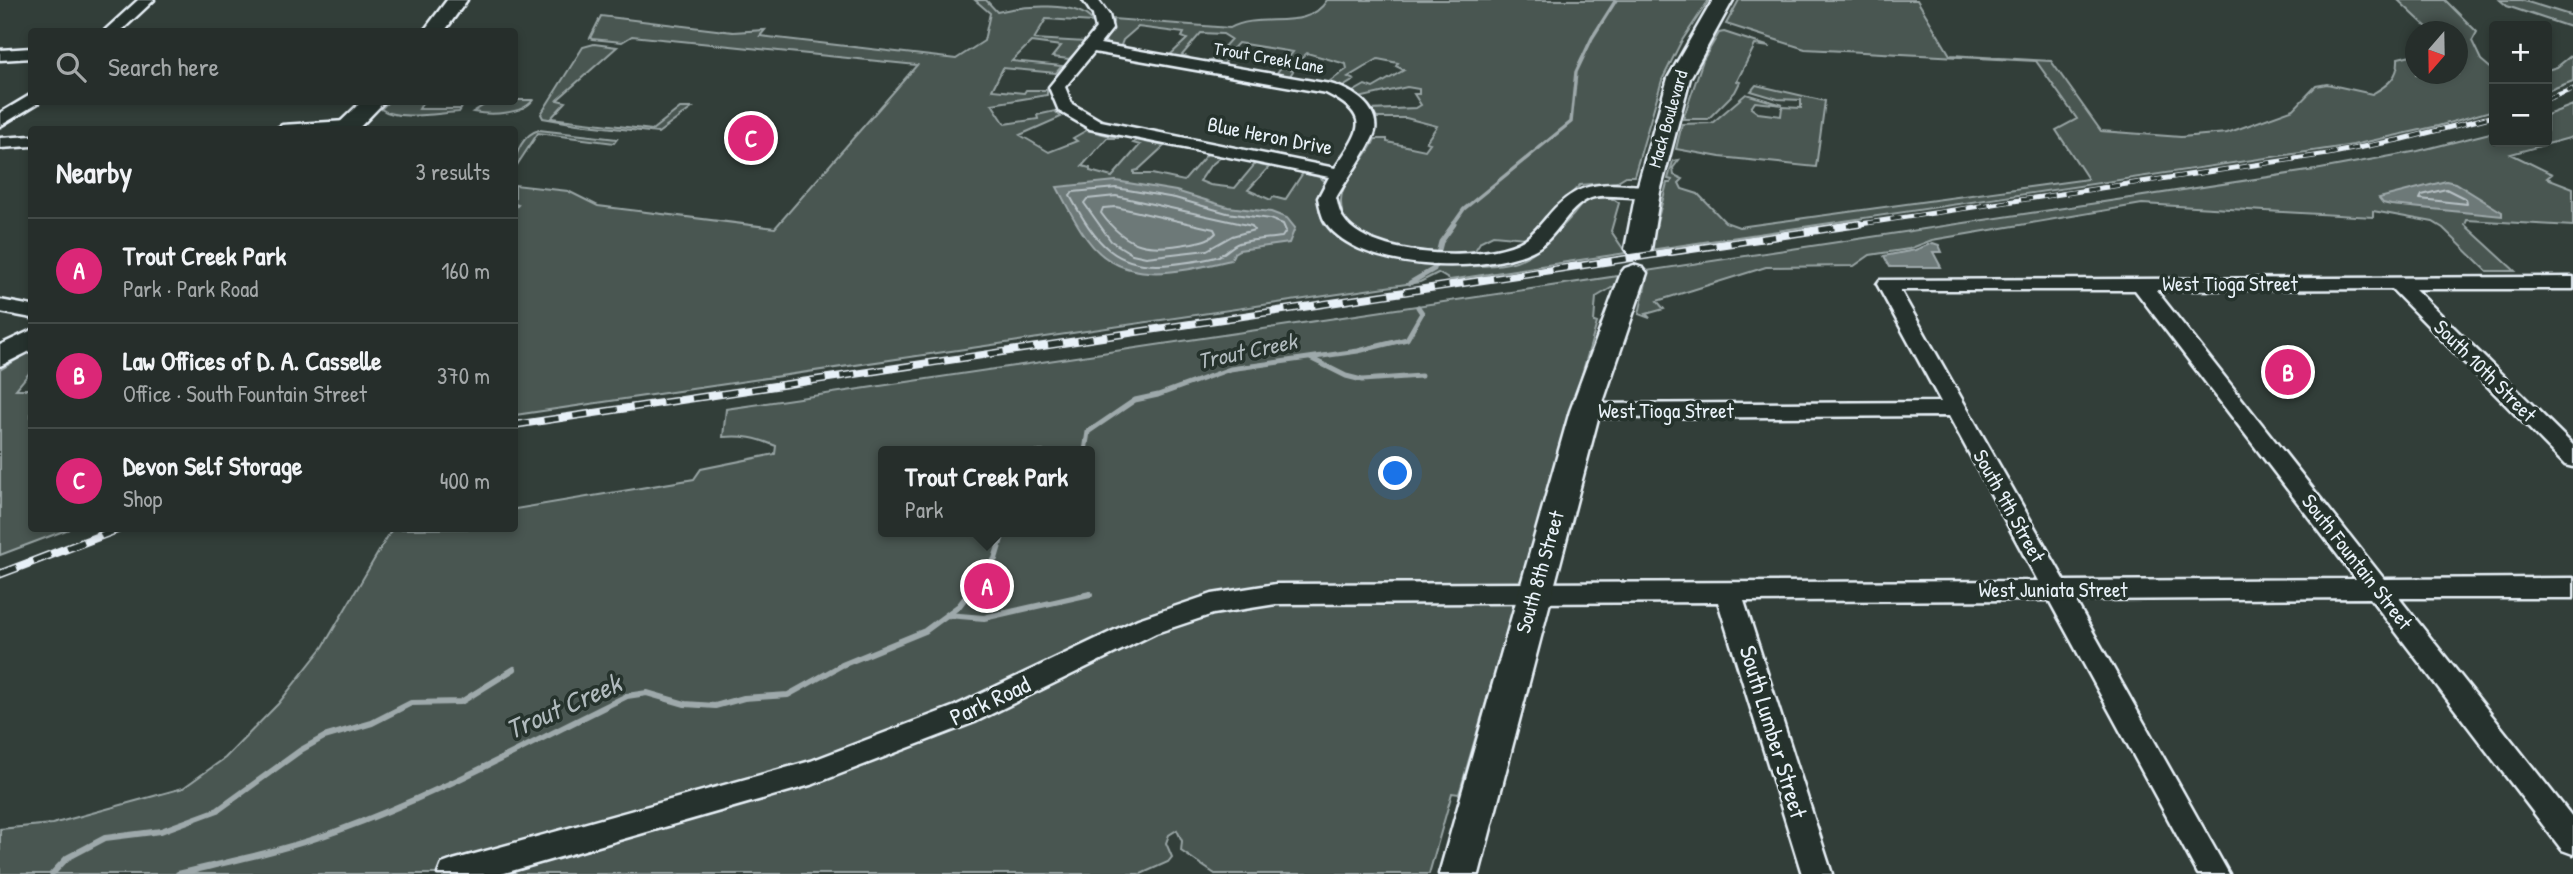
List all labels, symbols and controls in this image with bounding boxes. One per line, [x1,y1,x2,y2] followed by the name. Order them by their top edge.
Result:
[2405,21,2468,84] north arrow
[2489,21,2552,147] map controls
[2489,21,2552,84] button: +
[28,28,518,105] search box
[1212,35,1326,80] street label: Trout Creek Lane
[52,48,90,86] icon: search
[108,49,219,84] text: Search here
[1642,67,1693,170] street label: Mack Boulevard
[2489,84,2552,147] button: −
[1205,109,1335,162] street label: Blue Heron Drive
[728,112,774,164] pin: C
[56,152,132,192] text: Nearby
[415,156,490,187] text: 3 results
[123,238,286,273] text: Trout Creek Park
[73,255,85,286] text: A
[441,255,490,286] text: 160 m
[2162,269,2299,298] street label: West Tioga Street
[123,273,258,304] text: Park · Park Road
[2428,313,2544,429] street label: South 10th Street
[1194,324,1302,376] water label: Trout Creek
[123,343,382,378] text: Law Offices of D. A. Casselle
[2265,346,2311,398] pin: B
[73,360,85,391] text: B
[437,360,490,391] text: 370 m
[123,378,367,409] text: Office · South Fountain Street
[1598,396,1735,425] street label: West Tioga Street
[1966,444,2053,568] street label: South 9th Street
[878,446,1095,537] popup
[123,448,302,483] text: Devon Self Storage
[1378,456,1412,490] your location
[905,459,1068,494] text: Trout Creek Park
[73,465,85,496] text: C
[440,465,490,496] text: 400 m
[123,483,162,514] text: Shop
[2295,488,2420,636] street label: South Fountain Street
[905,494,943,525] text: Park
[1508,506,1571,637] street label: South 8th Street
[964,560,1010,612] pin: A
[1978,575,2128,604] street label: West Juniata Street
[1732,641,1816,823] street label: South Lumber Street
[499,663,629,748] water label: Trout Creek
[944,668,1035,733] street label: Park Road

